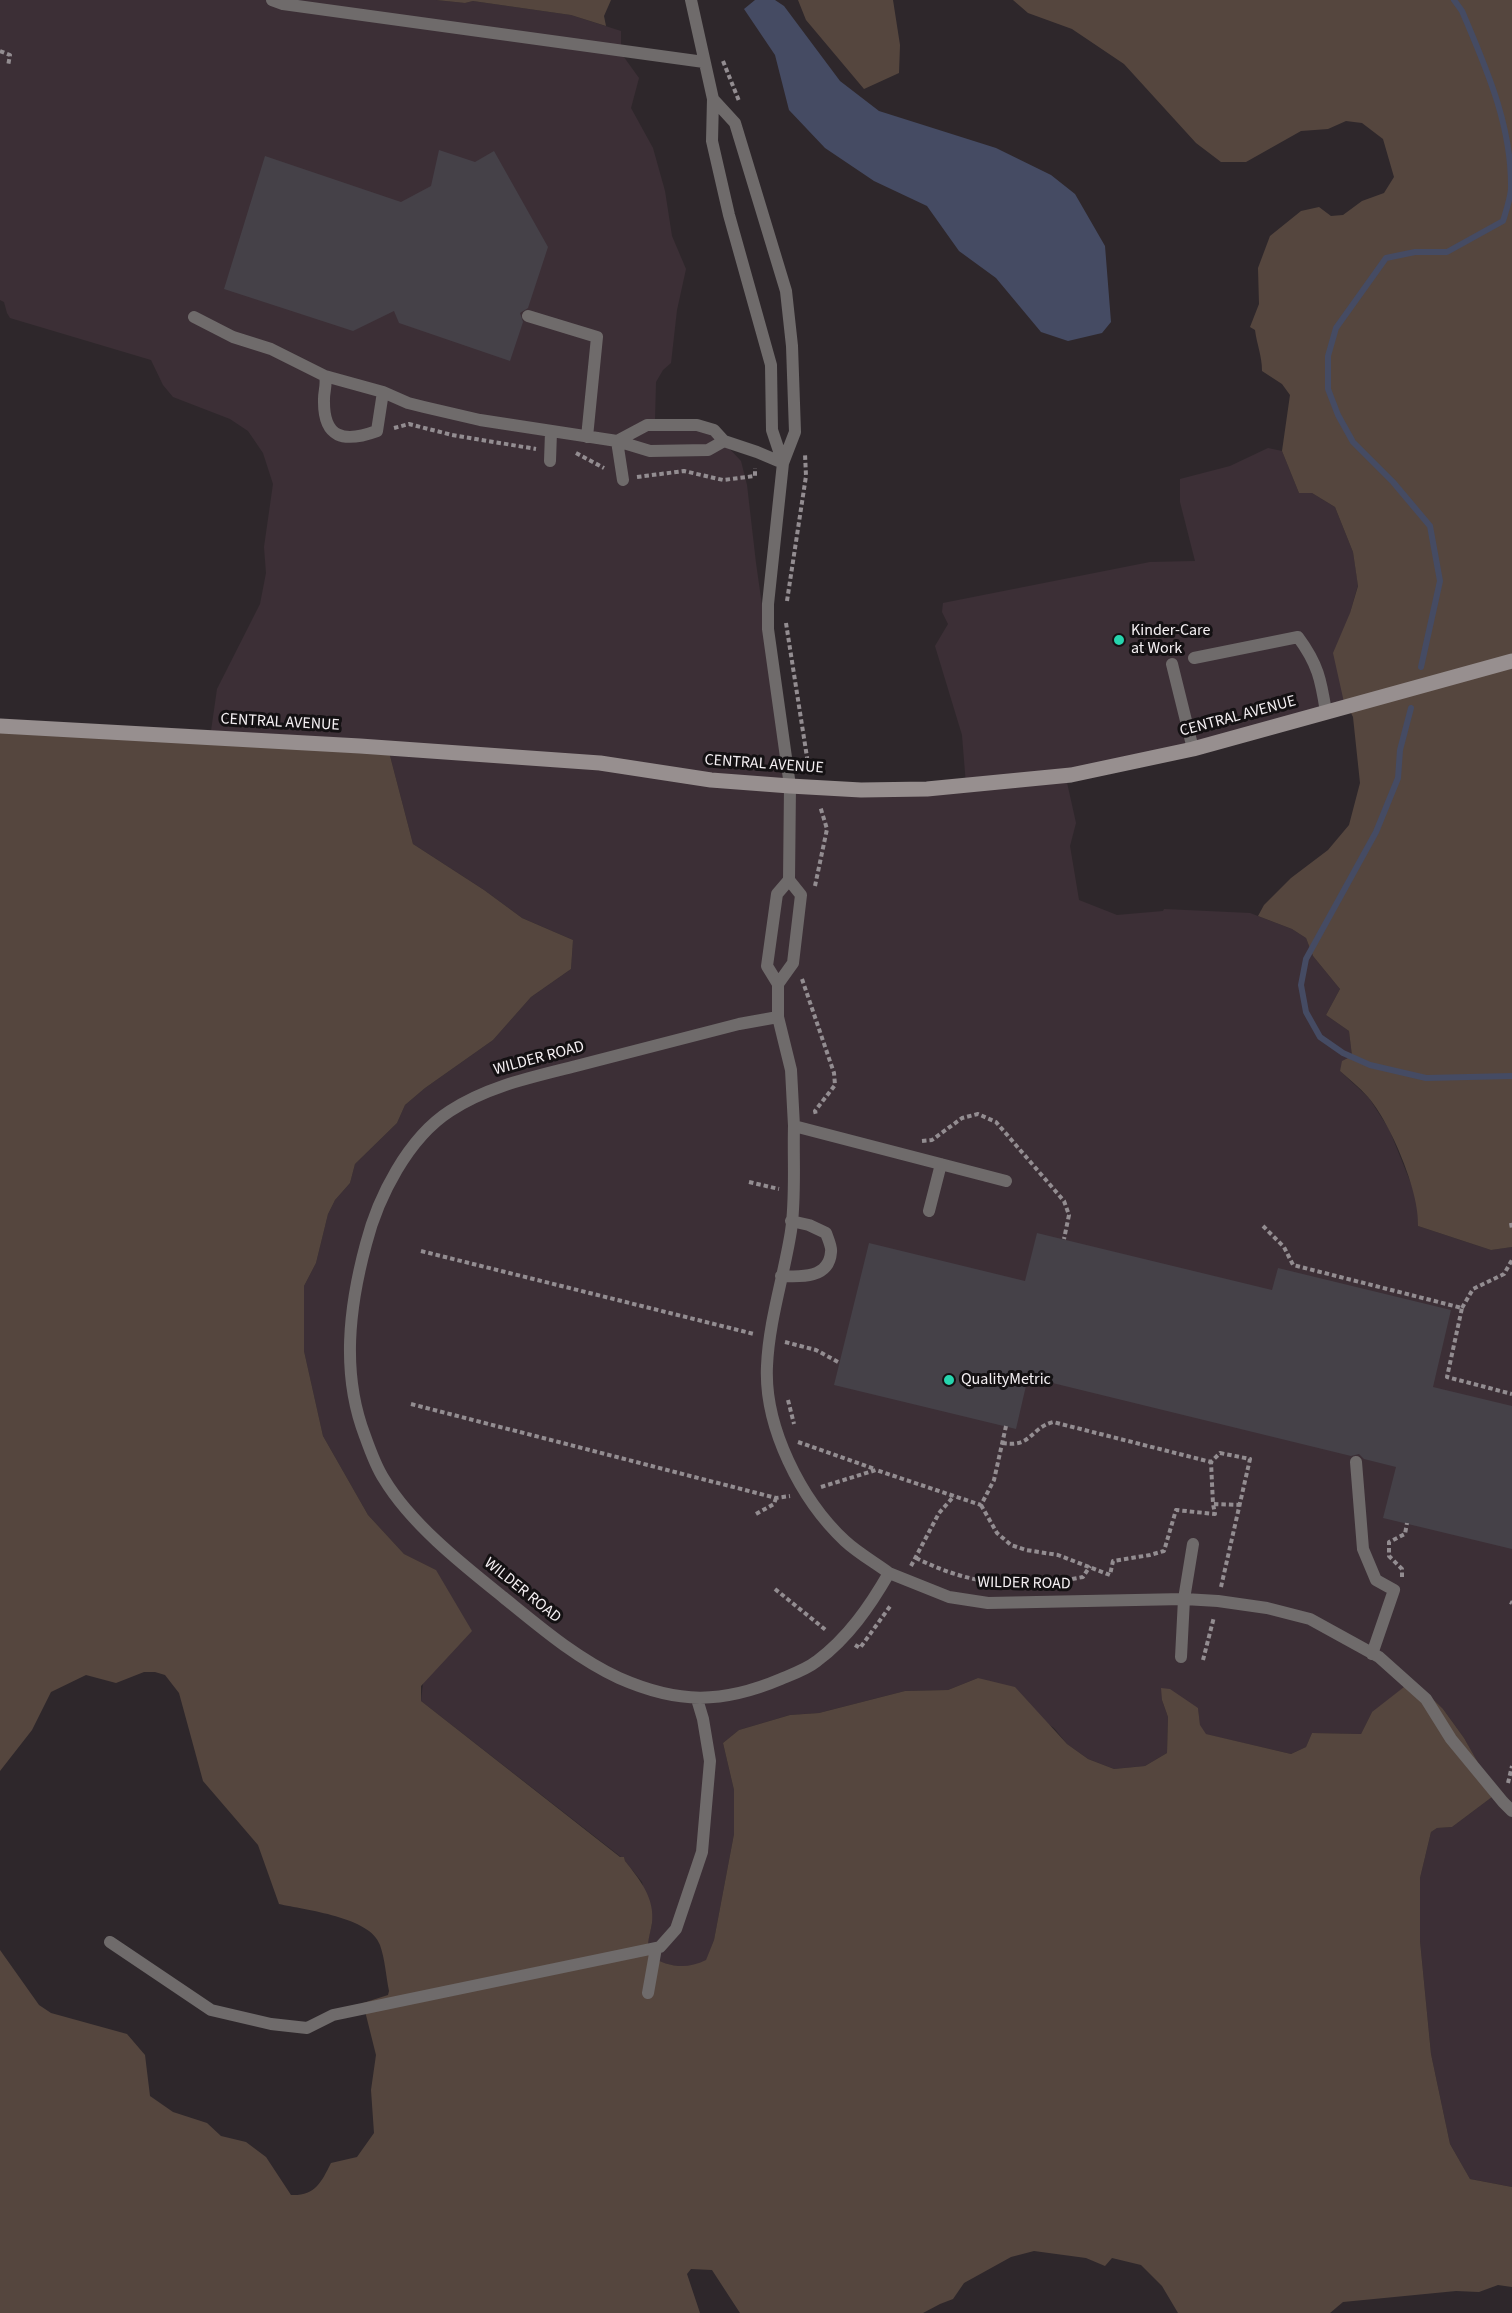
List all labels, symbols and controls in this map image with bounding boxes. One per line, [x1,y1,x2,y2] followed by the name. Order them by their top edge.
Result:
[1131,621,1210,659] place label: Kinder-Care at Work
[1112,633,1126,647] marker: Kinder-Care at Work
[1178,692,1298,742] street label: CENTRAL AVENUE
[220,710,340,736] street label: CENTRAL AVENUE
[704,751,824,779] street label: CENTRAL AVENUE
[491,1038,587,1080] street label: WILDER ROAD
[961,1370,1051,1390] place label: QualityMetric
[942,1373,956,1387] marker: QualityMetric
[480,1554,564,1628] street label: WILDER ROAD
[977,1574,1071,1594] street label: WILDER ROAD

